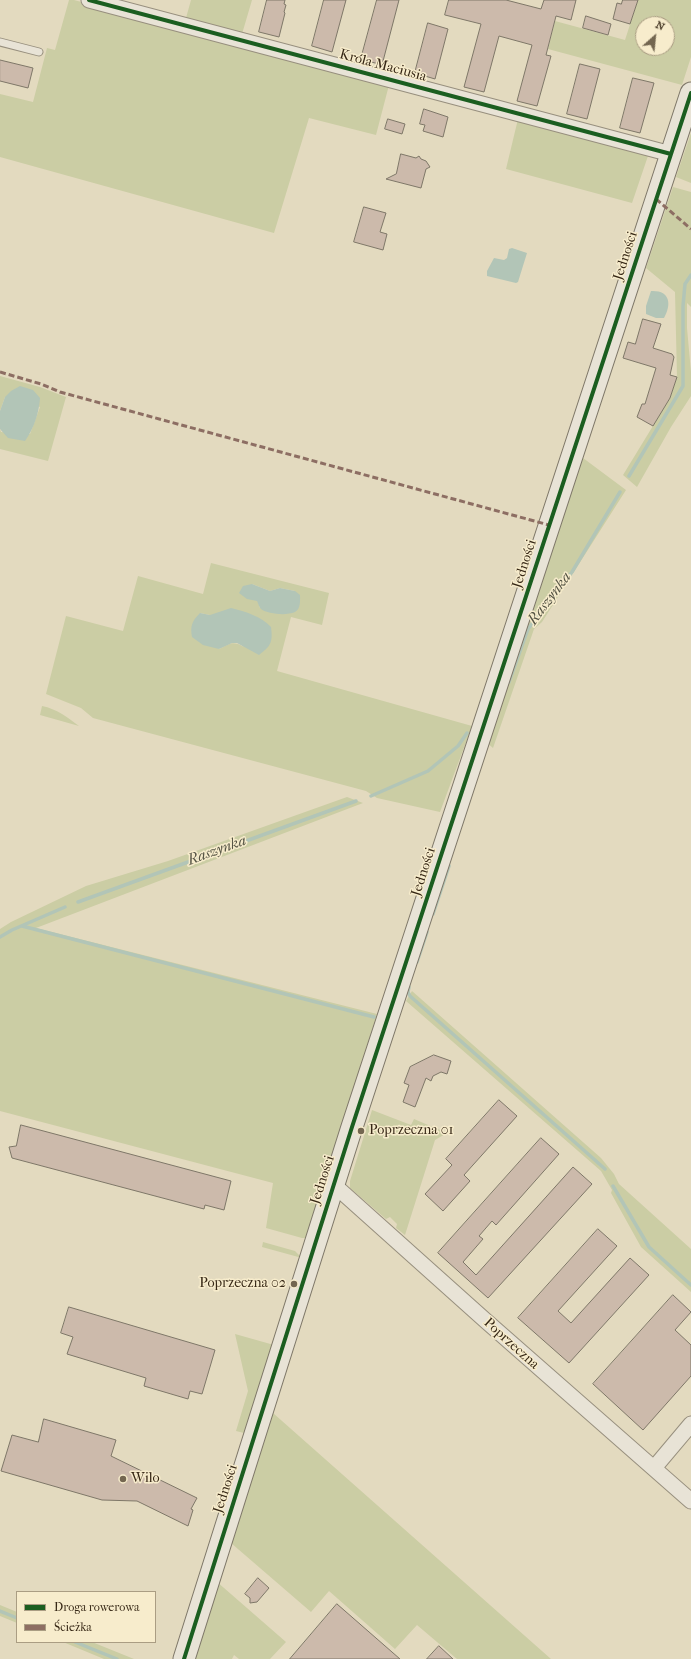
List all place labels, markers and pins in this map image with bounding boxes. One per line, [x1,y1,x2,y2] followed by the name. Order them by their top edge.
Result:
[369,1123,453,1139] place label: Poprzeczna 01
[356,1126,366,1136] marker: Poprzeczna 01
[199,1276,286,1292] place label: Poprzeczna 02
[289,1279,299,1289] marker: Poprzeczna 02
[131,1471,160,1487] place label: Wilo
[118,1474,128,1484] marker: Wilo

